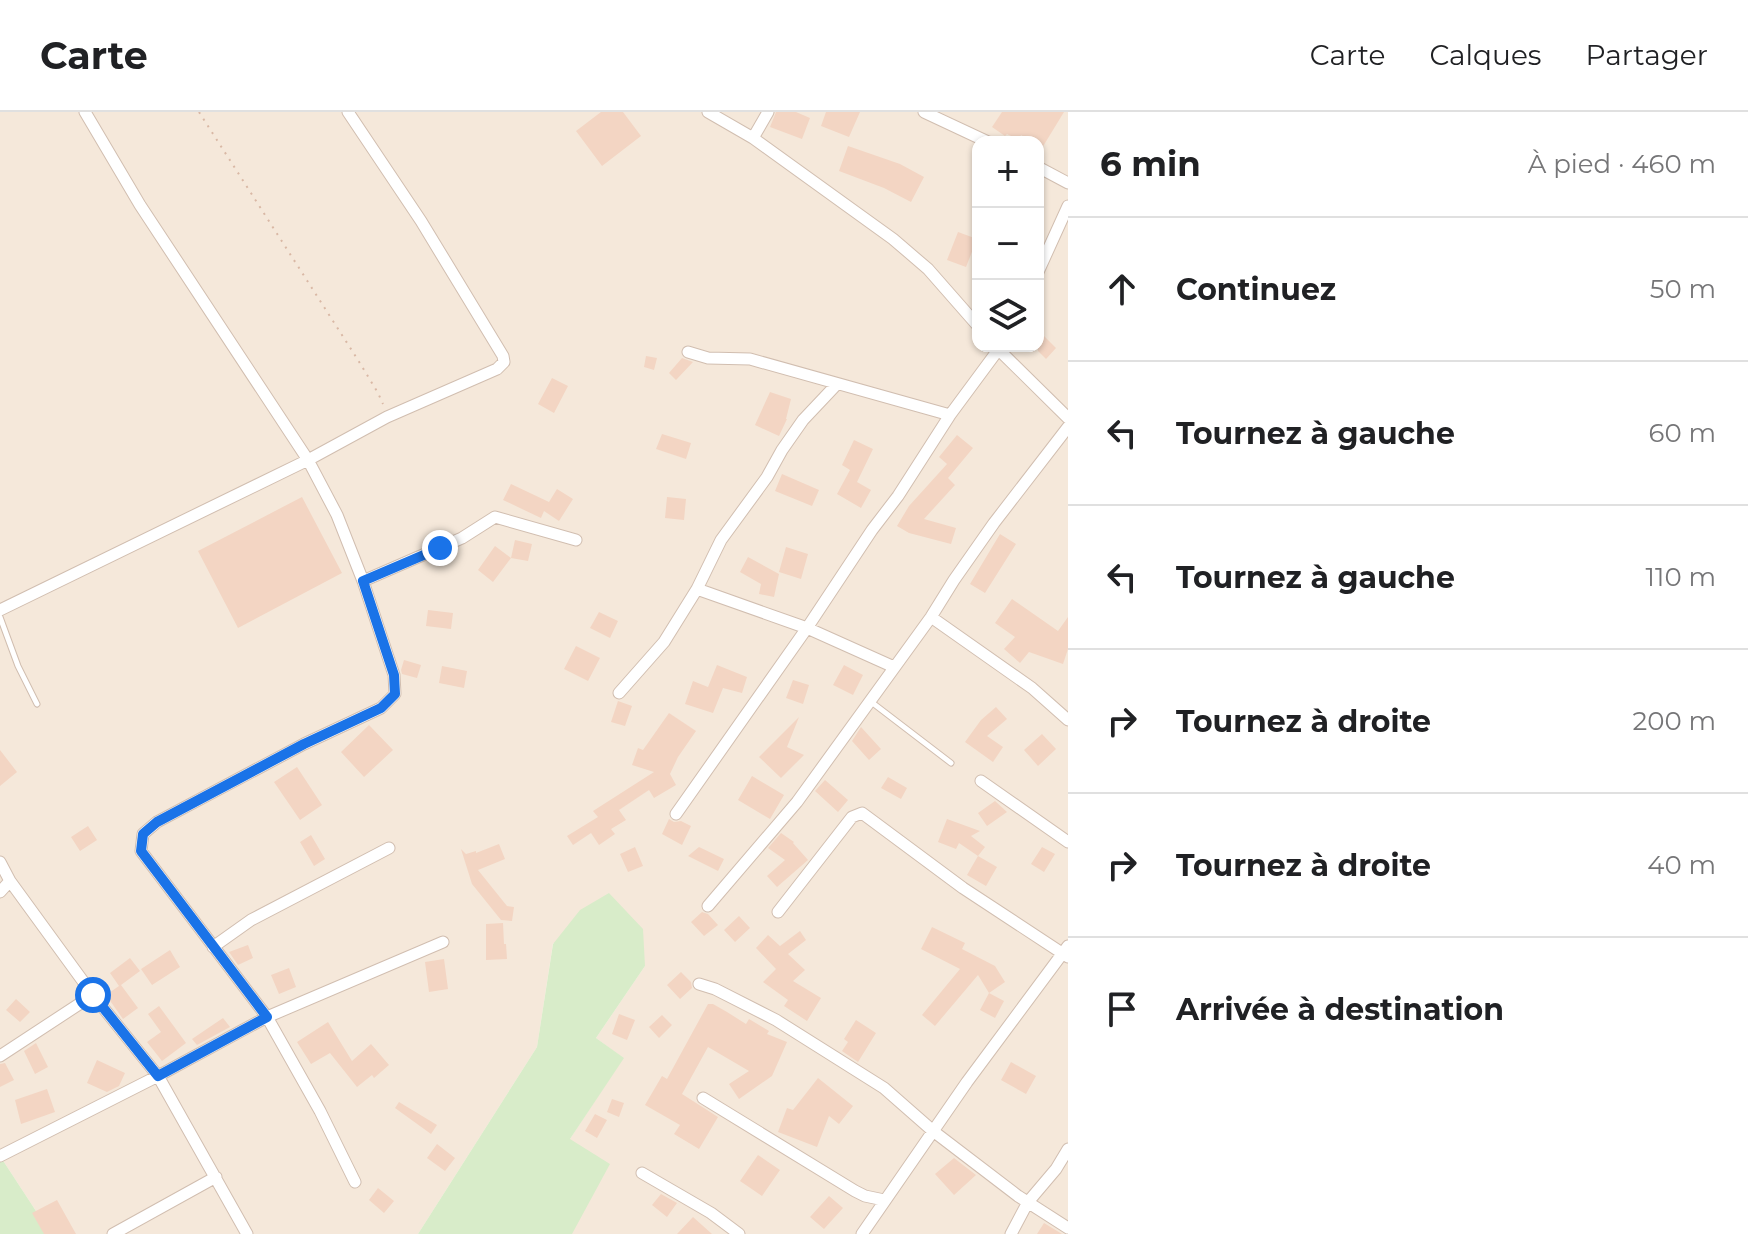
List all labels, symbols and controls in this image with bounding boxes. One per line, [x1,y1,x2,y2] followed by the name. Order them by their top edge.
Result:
[40,32,148,79] text: Carte
[1310,38,1385,72] text: Carte
[1429,38,1541,72] text: Calques
[1585,38,1708,72] text: Partager
[972,136,1044,352] map controls
[972,136,1044,208] button: +
[1100,143,1201,185] text: 6 min
[1528,148,1716,180] text: À pied · 460 m
[972,208,1044,280] button: −
[1100,267,1144,311] icon: ahead
[1176,271,1336,308] text: Continuez
[1650,273,1716,305] text: 50 m
[972,280,1044,352] button: layers
[1100,411,1144,455] icon: left
[1176,415,1455,452] text: Tournez à gauche
[1649,417,1716,449] text: 60 m
[422,530,458,566] route end
[1100,555,1144,599] icon: left
[1176,559,1455,596] text: Tournez à gauche
[1646,561,1716,593] text: 110 m
[1100,699,1144,743] icon: right
[1176,703,1431,740] text: Tournez à droite
[1632,705,1716,737] text: 200 m
[1100,843,1144,887] icon: right
[1176,847,1431,884] text: Tournez à droite
[1647,849,1716,881] text: 40 m
[75,977,111,1013] route start
[1100,987,1144,1031] icon: arrive
[1176,991,1504,1028] text: Arrivée à destination

